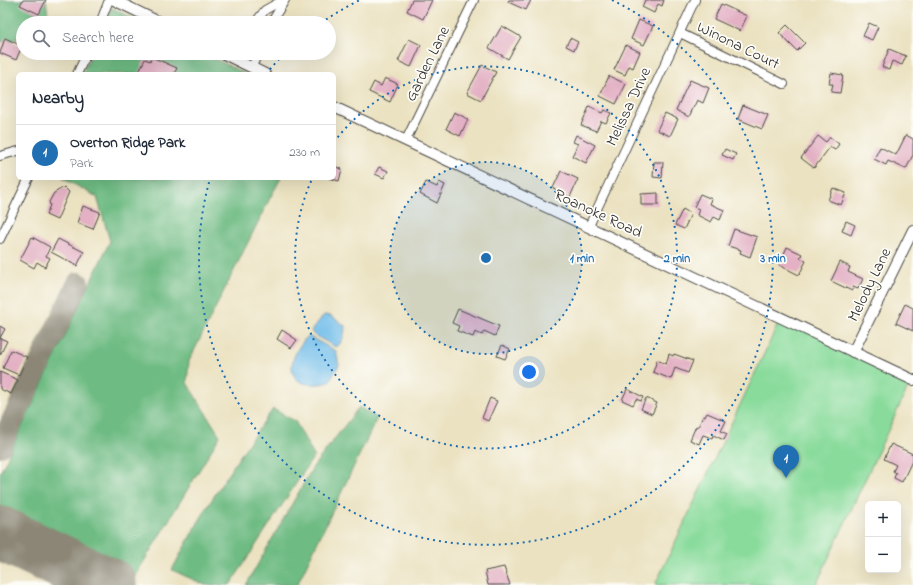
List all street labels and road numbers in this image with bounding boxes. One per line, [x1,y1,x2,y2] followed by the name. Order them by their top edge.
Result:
[693,16,784,77] street label: Winona Court
[399,21,457,106] street label: Garden Lane
[600,63,658,150] street label: Melissa Drive
[550,183,646,245] street label: Roanoke Road
[842,243,899,326] street label: Melody Lane

